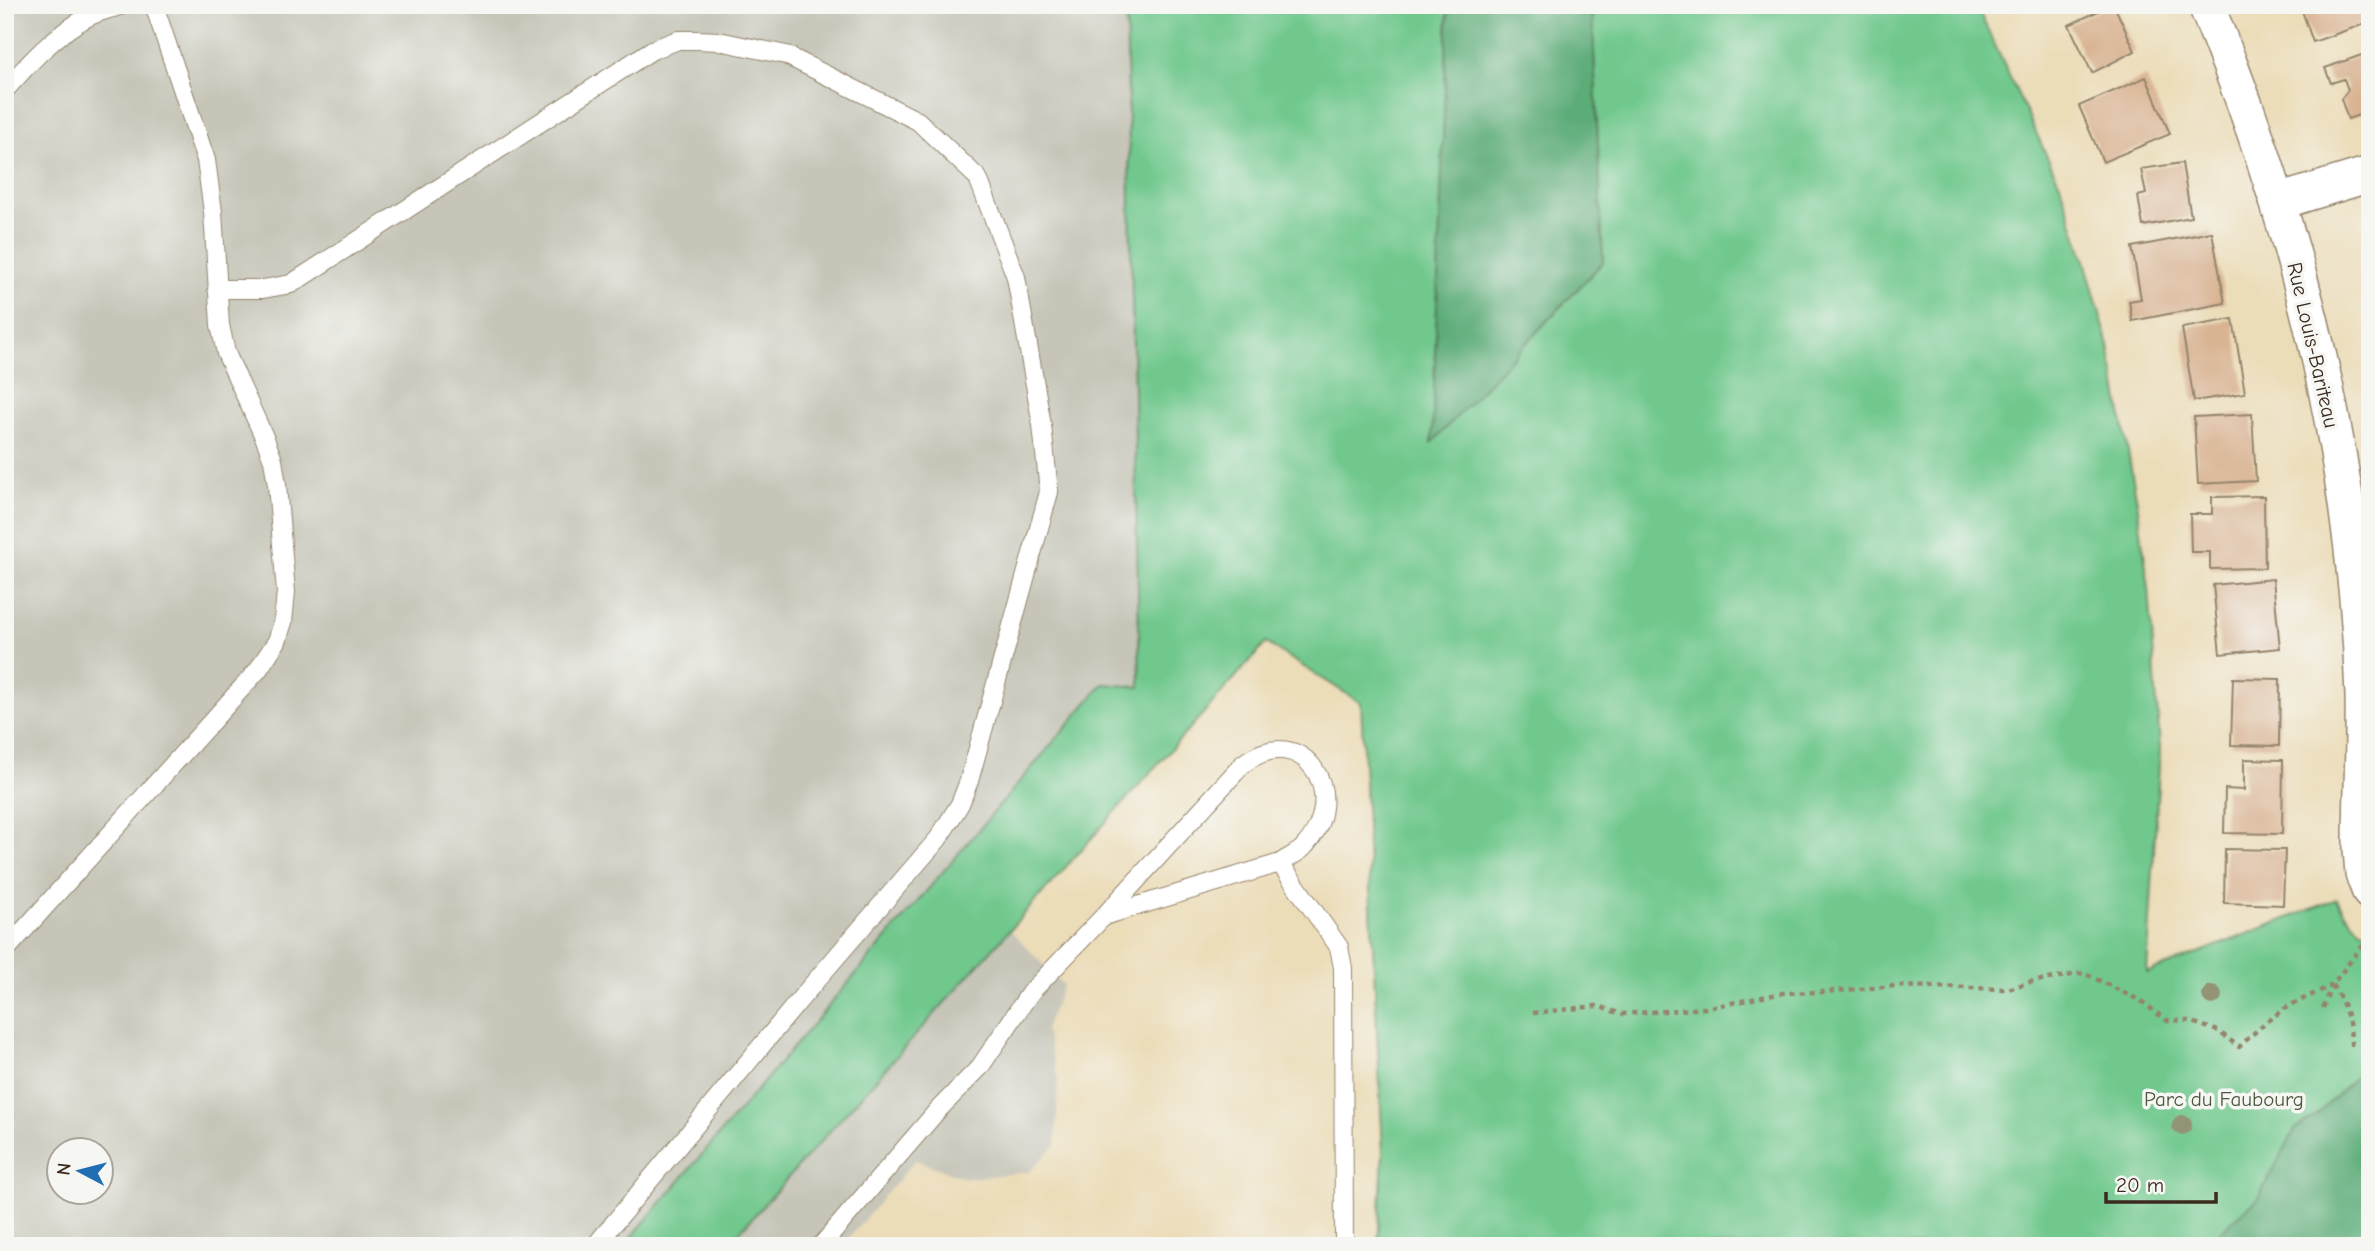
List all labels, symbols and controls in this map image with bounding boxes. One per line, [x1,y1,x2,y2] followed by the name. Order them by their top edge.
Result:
[2282,260,2344,430] street label: Rue Louis-Bariteau
[2144,1087,2304,1111] park label: Parc du Faubourg
[46,1136,116,1206] north arrow
[2106,1160,2216,1204] scale bar
[52,1162,76,1177] text: N
[2116,1173,2164,1197] text: 20 m

